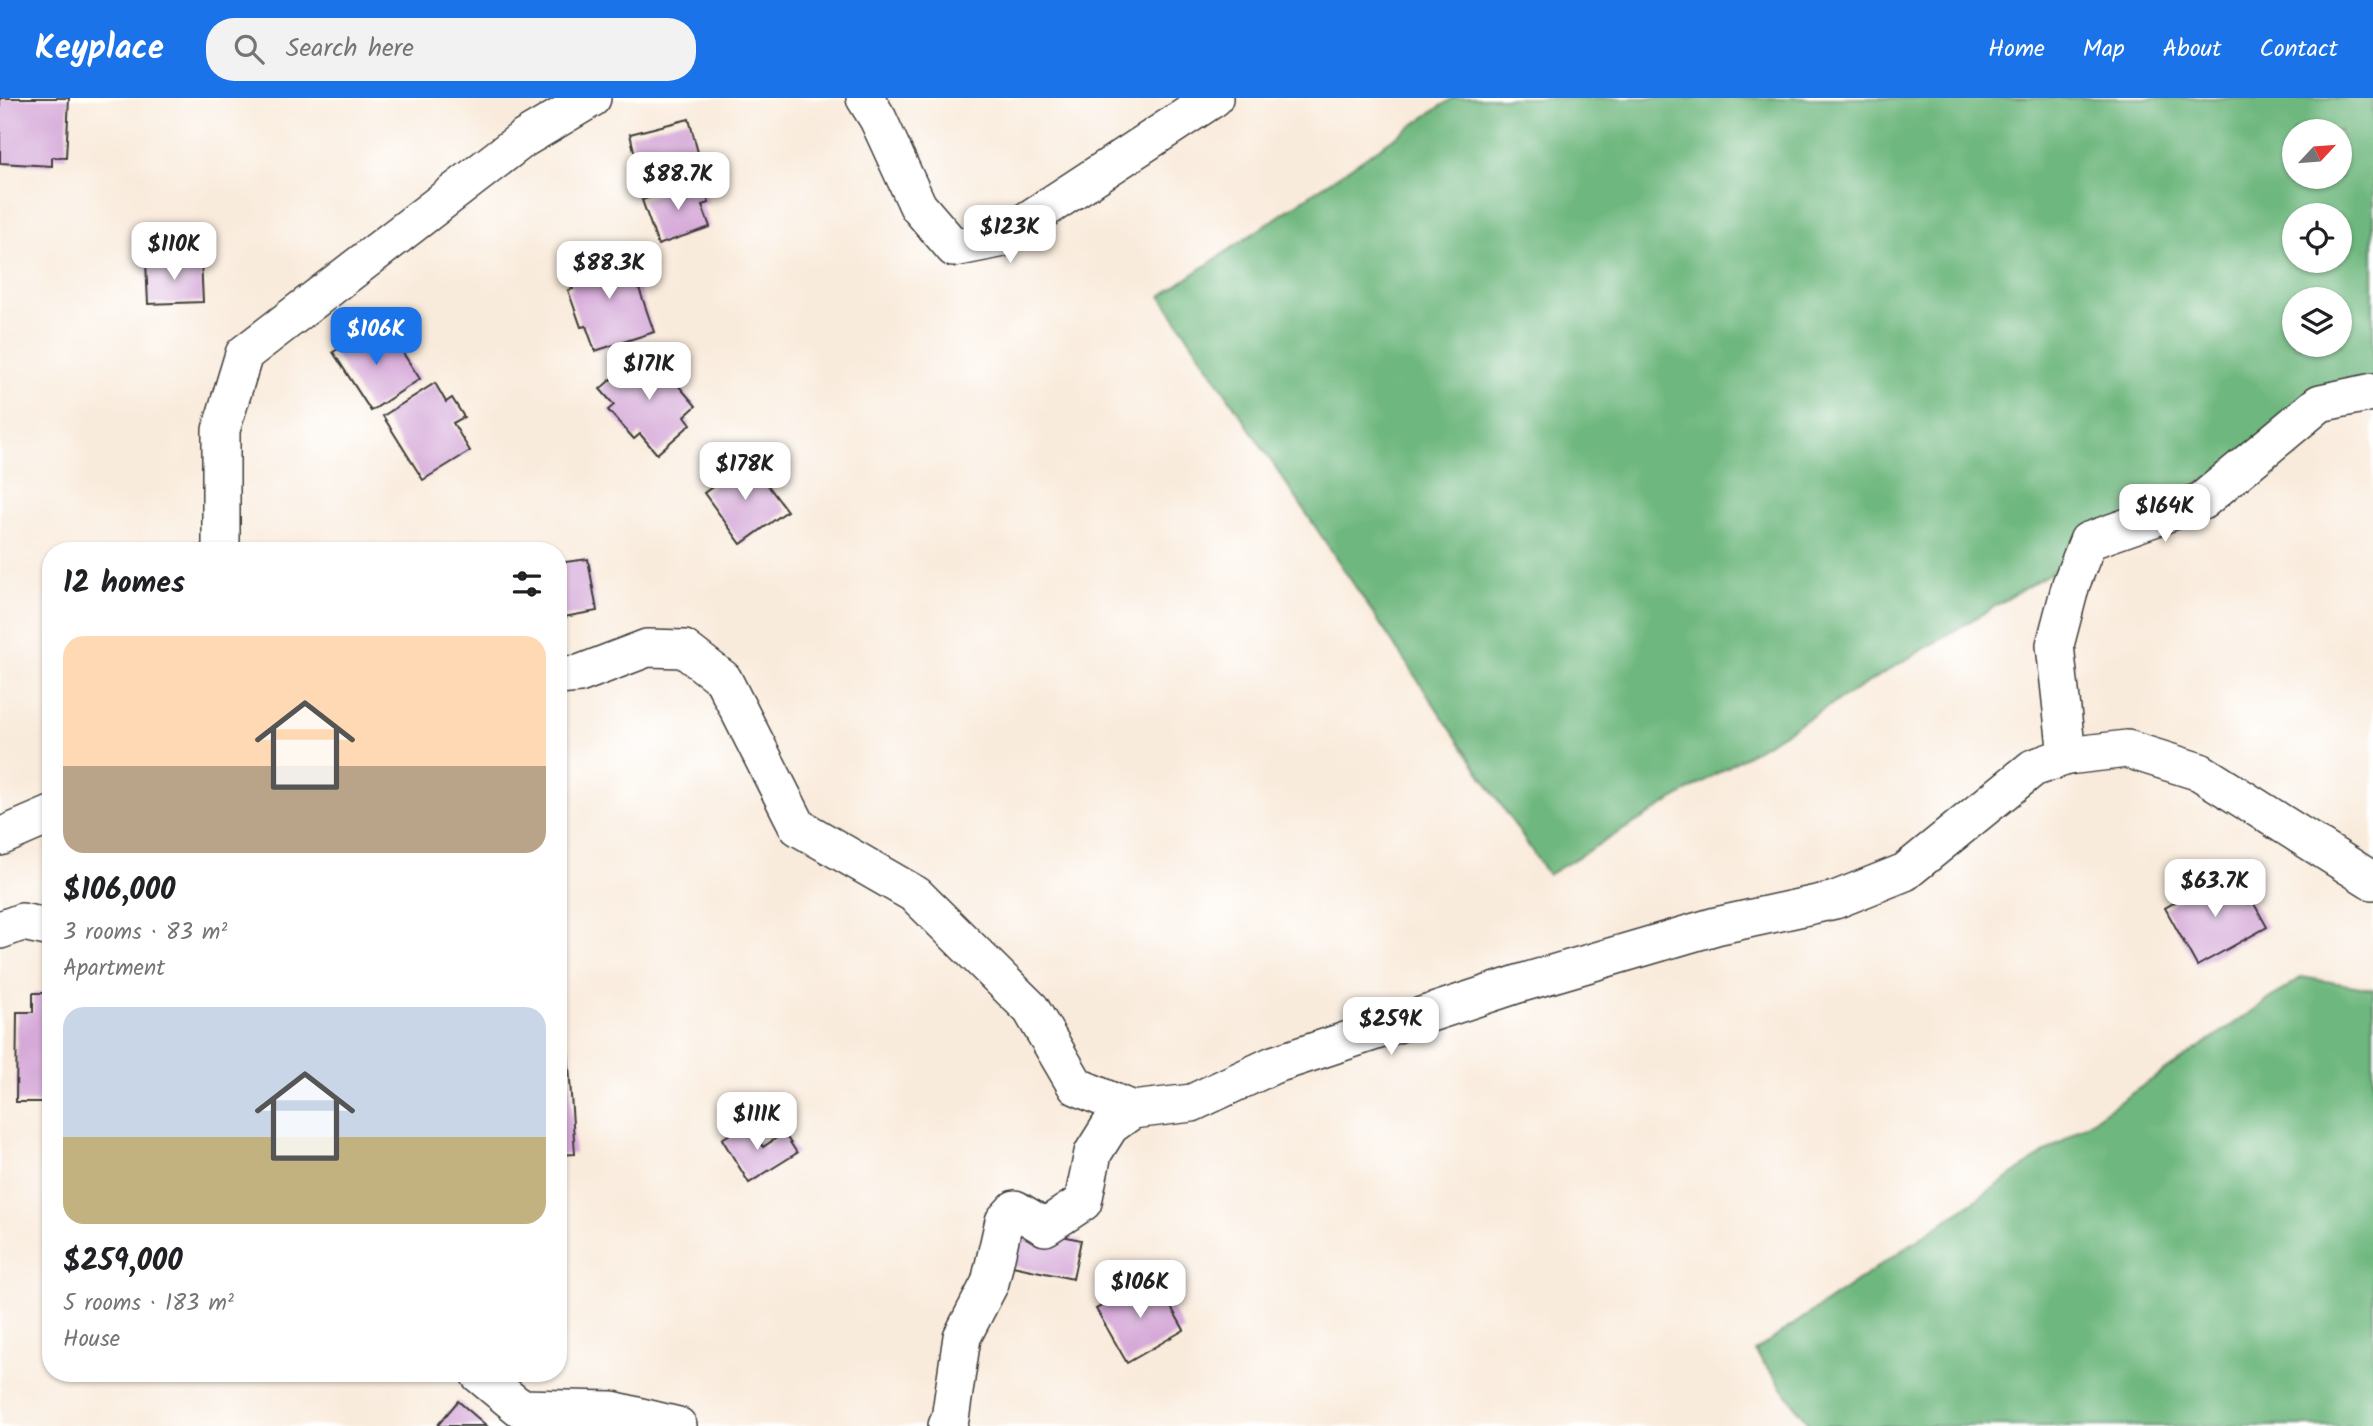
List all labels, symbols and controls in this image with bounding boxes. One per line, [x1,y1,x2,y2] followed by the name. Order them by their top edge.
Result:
[206,18,696,81] search box
[35,23,164,76] text: Keyplace
[286,28,414,70] text: Search here
[230,30,268,68] icon: search
[1988,30,2045,69] text: Home
[2083,30,2125,69] text: Map
[2163,30,2221,69] text: About
[2259,30,2338,69] text: Contact
[2282,119,2352,189] north arrow
[2282,119,2352,357] map controls
[621,152,735,212] pin: $88.7K
[643,157,713,193] text: $88.7K
[2282,203,2352,273] button: locate
[961,206,1059,265] pin: $123K
[980,210,1040,246] text: $123K
[125,222,223,282] pin: $110K
[147,227,201,263] text: $110K
[552,242,666,301] pin: $88.3K
[573,246,645,282] text: $88.3K
[2282,287,2352,357] button: layers
[327,308,425,367] pin: $106K
[347,312,405,348] text: $106K
[600,342,698,402] pin: $171K
[623,347,675,383] text: $171K
[696,442,794,502] pin: $178K
[716,447,774,483] text: $178K
[2116,484,2214,544] pin: $164K
[2135,489,2195,525] text: $164K
[63,560,185,608] text: 12 homes
[508,565,546,603] icon: filters
[242,682,368,808] icon: home
[2158,860,2272,919] pin: $63.7K
[2181,864,2249,900] text: $63.7K
[63,867,176,915] text: $106,000
[63,915,227,951] text: 3 rooms · 83 m²
[63,951,165,987] text: Apartment
[1342,998,1440,1057] pin: $259K
[1359,1002,1423,1038] text: $259K
[242,1053,368,1179] icon: home
[708,1093,806,1152] pin: $111K
[733,1097,781,1133] text: $111K
[63,1238,183,1286] text: $259,000
[1091,1260,1189,1320] pin: $106K
[1111,1265,1169,1301] text: $106K
[63,1286,234,1322] text: 5 rooms · 183 m²
[63,1322,120,1358] text: House

